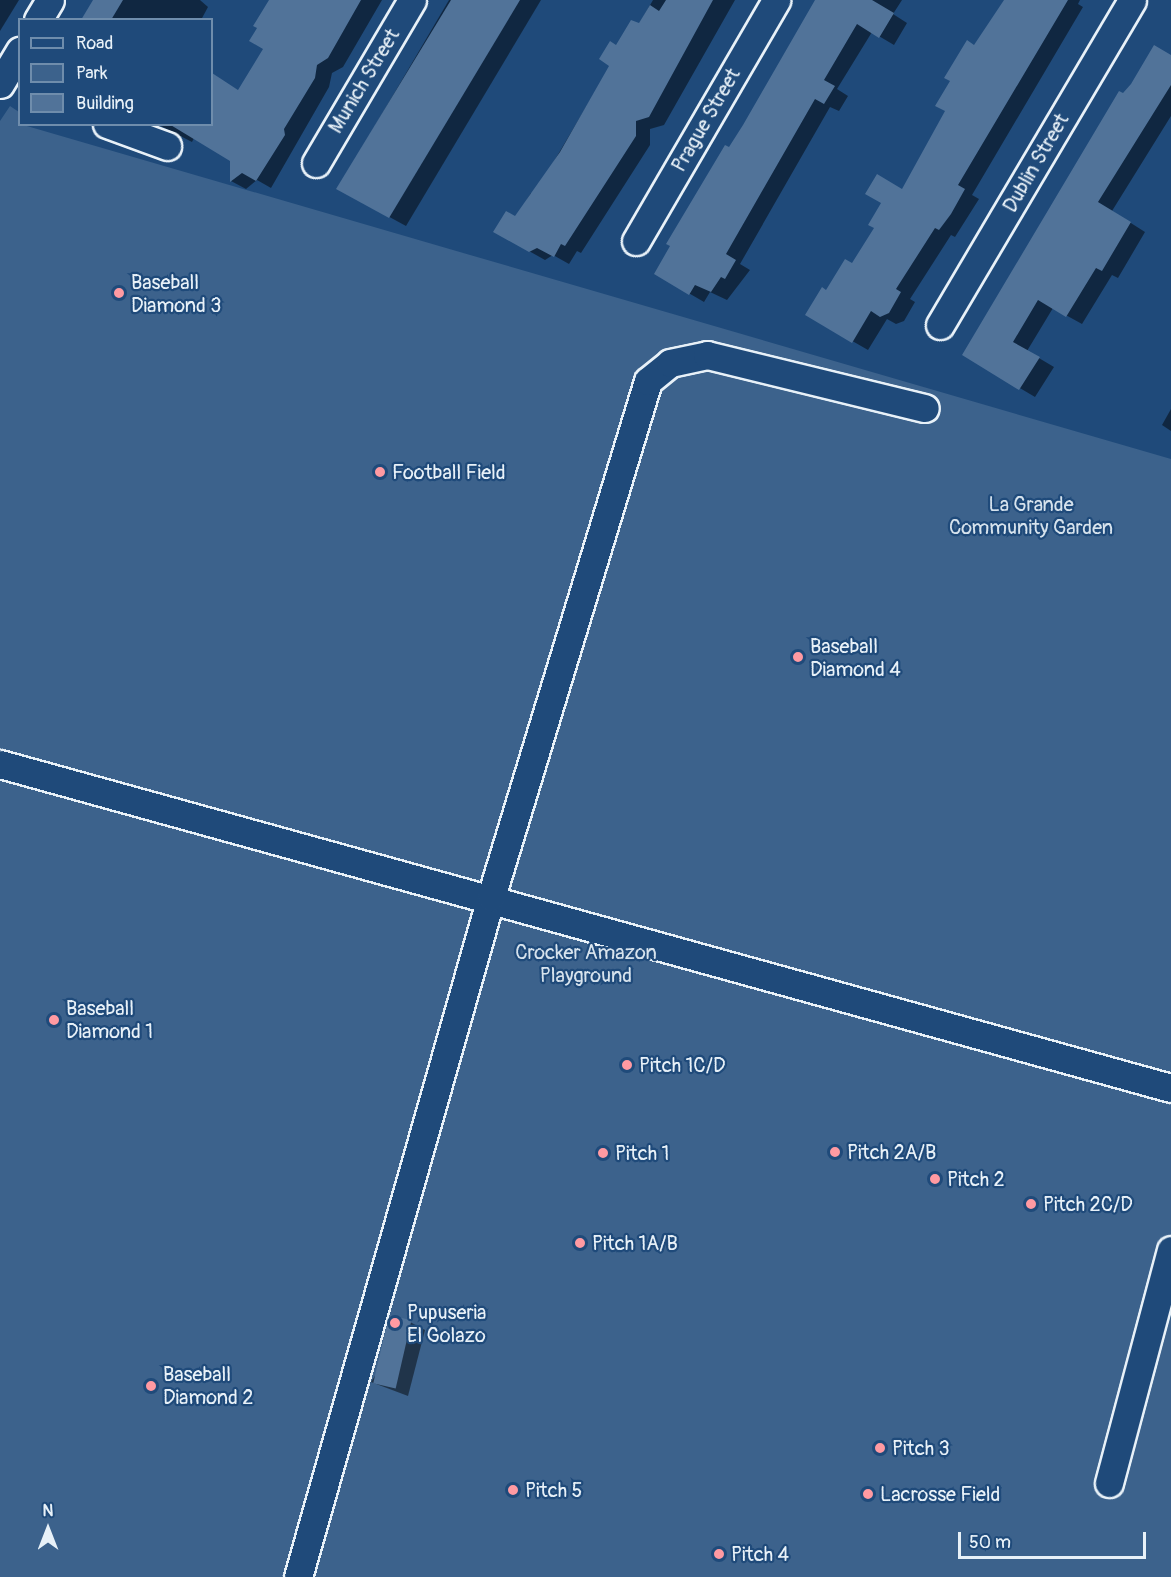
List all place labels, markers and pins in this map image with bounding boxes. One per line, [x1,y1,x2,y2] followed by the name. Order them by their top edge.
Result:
[131,270,221,317] place label: Baseball Diamond 3
[112,286,126,300] marker: Baseball Diamond 3
[392,460,506,484] place label: Football Field
[373,465,387,479] marker: Football Field
[810,634,901,681] place label: Baseball Diamond 4
[791,650,805,664] marker: Baseball Diamond 4
[66,996,153,1043] place label: Baseball Diamond 1
[47,1013,61,1027] marker: Baseball Diamond 1
[639,1053,725,1077] place label: Pitch 1C/D
[620,1058,634,1072] marker: Pitch 1C/D
[847,1140,936,1164] place label: Pitch 2A/B
[615,1141,669,1165] place label: Pitch 1
[828,1145,842,1159] marker: Pitch 2A/B
[596,1146,610,1160] marker: Pitch 1
[947,1167,1005,1191] place label: Pitch 2
[928,1172,942,1186] marker: Pitch 2
[1043,1192,1133,1216] place label: Pitch 2C/D
[1024,1197,1038,1211] marker: Pitch 2C/D
[592,1231,678,1255] place label: Pitch 1A/B
[573,1236,587,1250] marker: Pitch 1A/B
[407,1300,486,1347] place label: Pupuseria El Golazo
[388,1316,402,1330] marker: Pupuseria El Golazo
[163,1362,253,1409] place label: Baseball Diamond 2
[144,1379,158,1393] marker: Baseball Diamond 2
[892,1436,950,1460] place label: Pitch 3
[873,1441,887,1455] marker: Pitch 3
[525,1478,582,1502] place label: Pitch 5
[880,1482,1000,1506] place label: Lacrosse Field
[506,1483,520,1497] marker: Pitch 5
[861,1487,875,1501] marker: Lacrosse Field
[731,1542,789,1566] place label: Pitch 4
[712,1547,726,1561] marker: Pitch 4

